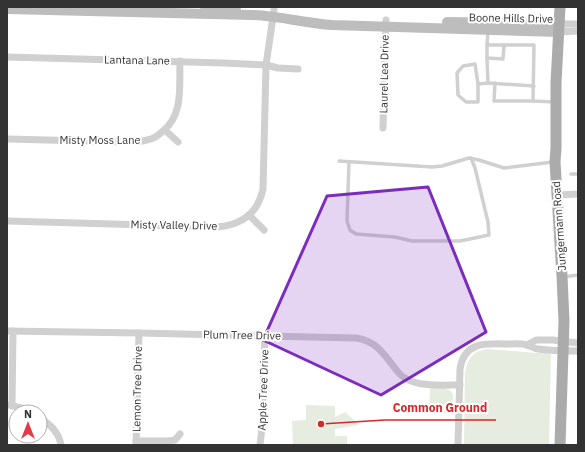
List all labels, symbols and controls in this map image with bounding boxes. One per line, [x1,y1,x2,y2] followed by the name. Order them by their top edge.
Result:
[469,10,553,26] street label: Boone Hills Drive
[376,35,392,113] street label: Laurel Lea Drive
[104,52,170,68] street label: Lantana Lane
[60,133,140,147] street label: Misty Moss Lane
[549,181,569,271] street label: Jungermann Road
[131,217,217,233] street label: Misty Valley Drive
[203,327,281,343] street label: Plum Tree Drive
[129,346,145,432] street label: Lemon Tree Drive
[255,349,271,431] street label: Apple Tree Drive
[385,396,496,420] callout: Common Ground
[393,400,487,415] text: Common Ground
[8,404,48,444] north arrow
[24,407,32,421] text: N

